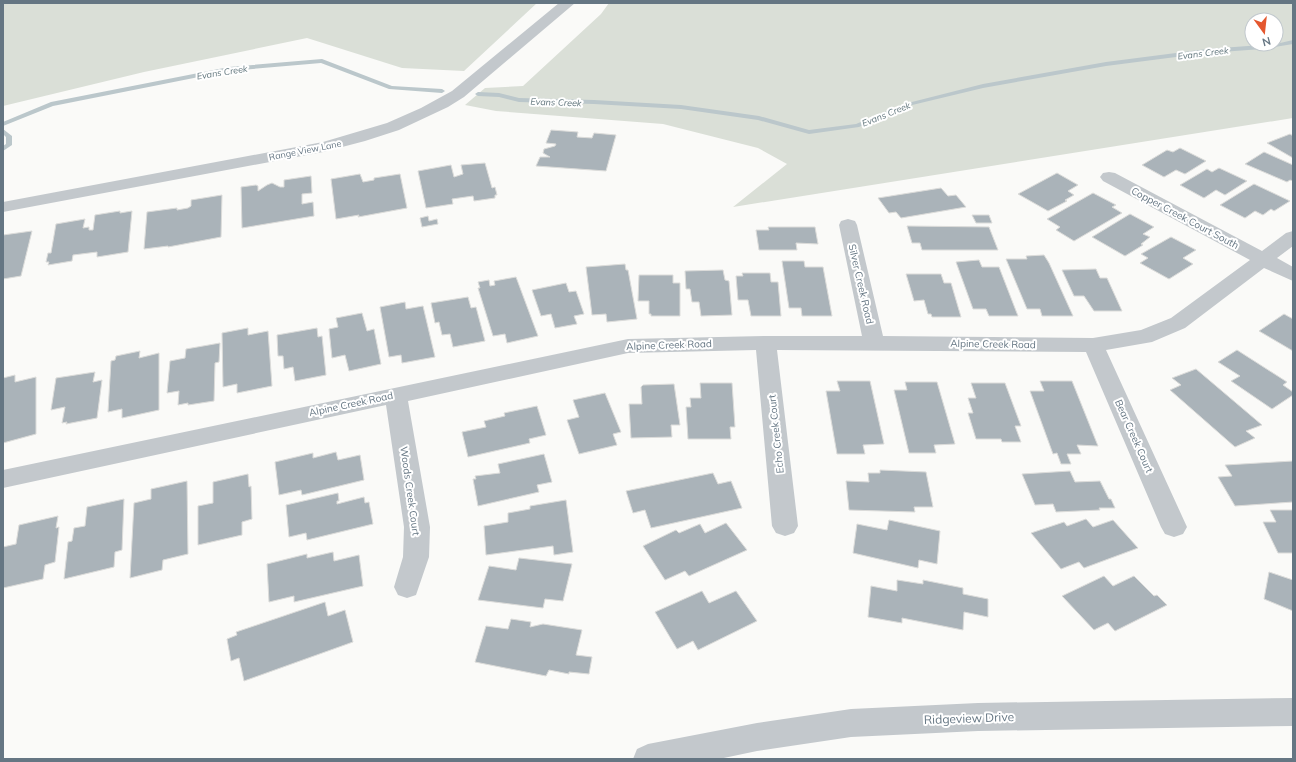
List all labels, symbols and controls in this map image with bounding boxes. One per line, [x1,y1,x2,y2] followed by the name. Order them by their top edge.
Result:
[1244,12,1284,52] north arrow
[1261,34,1272,49] text: N
[1177,44,1229,62] water label: Evans Creek
[196,63,248,81] water label: Evans Creek
[530,96,582,108] water label: Evans Creek
[860,99,912,129] water label: Evans Creek
[268,138,342,162] street label: Range View Lane
[1129,184,1241,252] street label: Copper Creek Court South
[846,243,876,325] street label: Silver Creek Road
[626,337,712,353] street label: Alpine Creek Road
[950,337,1036,351] street label: Alpine Creek Road
[308,389,394,419] street label: Alpine Creek Road
[765,393,787,474] street label: Echo Creek Court
[1112,397,1156,475] street label: Bear Creek Court
[397,446,423,537] street label: Woods Creek Court
[924,709,1014,727] street label: Ridgeview Drive

